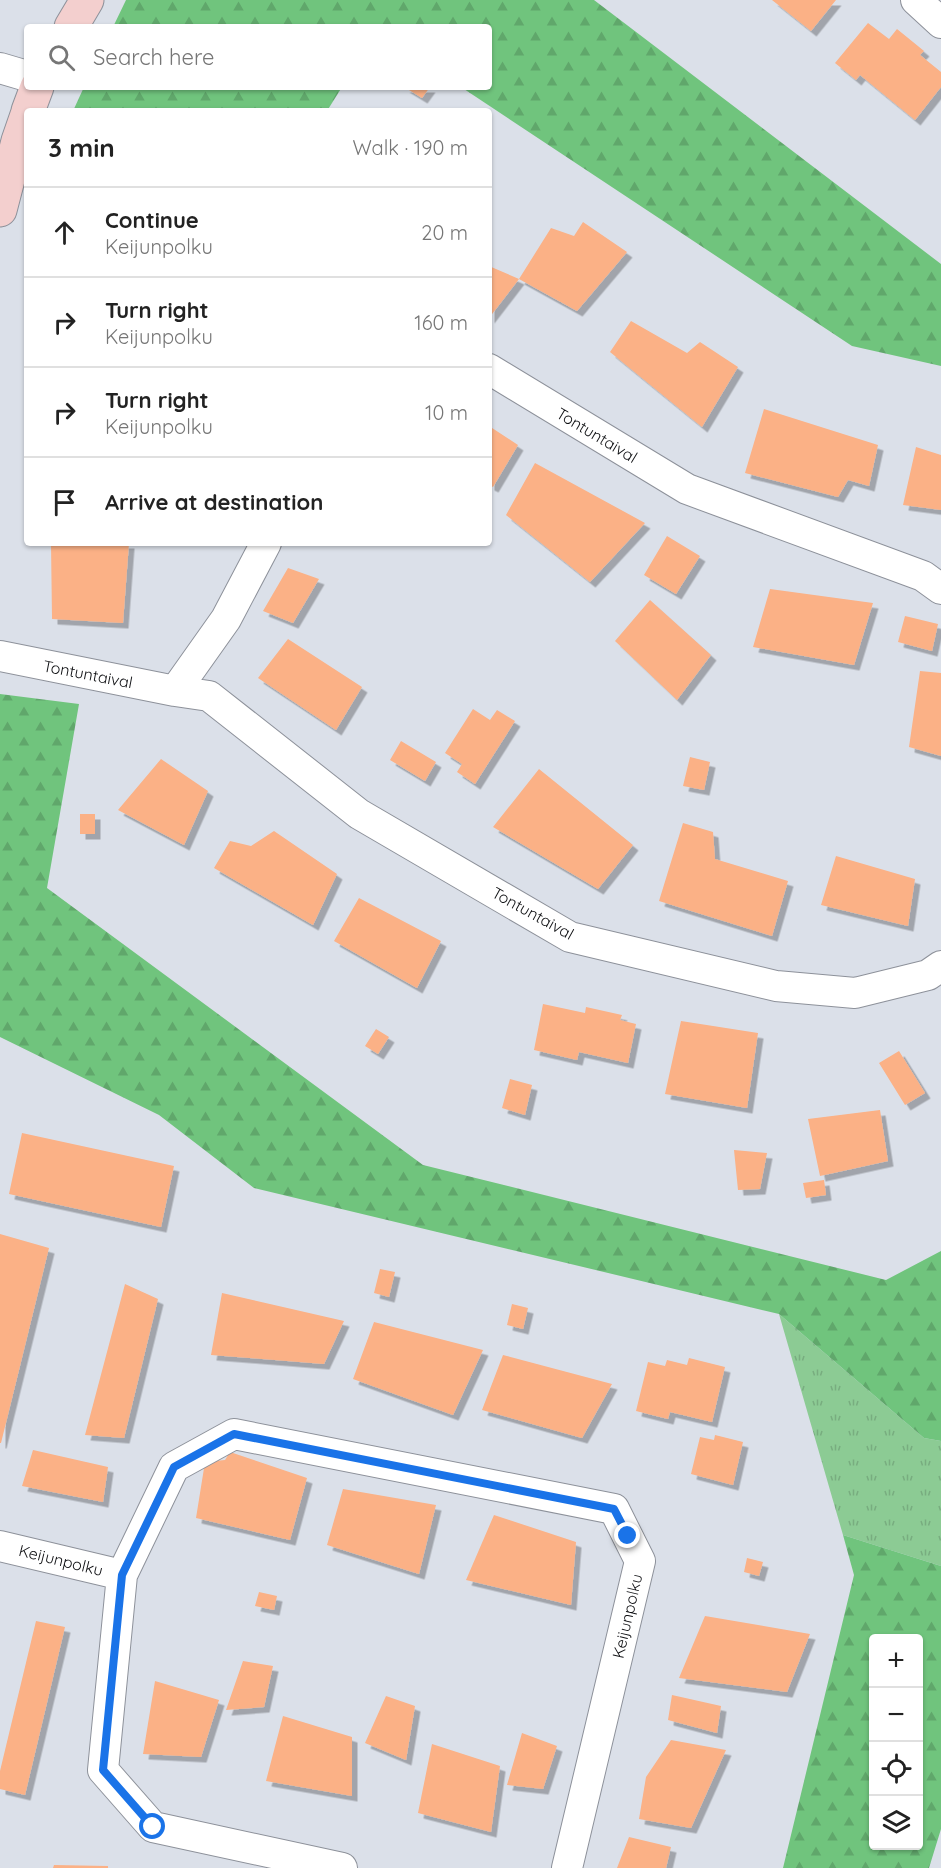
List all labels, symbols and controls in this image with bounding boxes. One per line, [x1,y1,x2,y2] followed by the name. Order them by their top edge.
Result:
[24,24,492,90] search box
[45,41,78,74] icon: search
[93,43,214,71] text: Search here
[48,131,115,164] text: 3 min
[352,135,468,160] text: Walk · 190 m
[105,206,199,234] text: Continue
[48,216,81,249] icon: ahead
[421,220,468,245] text: 20 m
[105,234,213,259] text: Keijunpolku
[105,296,209,324] text: Turn right
[48,306,81,339] icon: right
[414,310,468,335] text: 160 m
[105,324,213,349] text: Keijunpolku
[105,386,209,414] text: Turn right
[48,396,81,429] icon: right
[425,400,468,425] text: 10 m
[553,403,641,467] street label: Tontuntaival
[105,414,213,439] text: Keijunpolku
[48,486,81,519] icon: arrive
[105,488,323,516] text: Arrive at destination
[42,656,134,692] street label: Tontuntaival
[488,882,578,944] street label: Tontuntaival
[614,1522,640,1548] route end
[17,1540,105,1580] street label: Keijunpolku
[608,1572,646,1660] street label: Keijunpolku
[869,1634,923,1850] map controls
[869,1634,923,1688] button: +
[869,1688,923,1742] button: −
[869,1742,923,1796] button: locate
[869,1796,923,1850] button: layers
[139,1813,165,1839] route start

